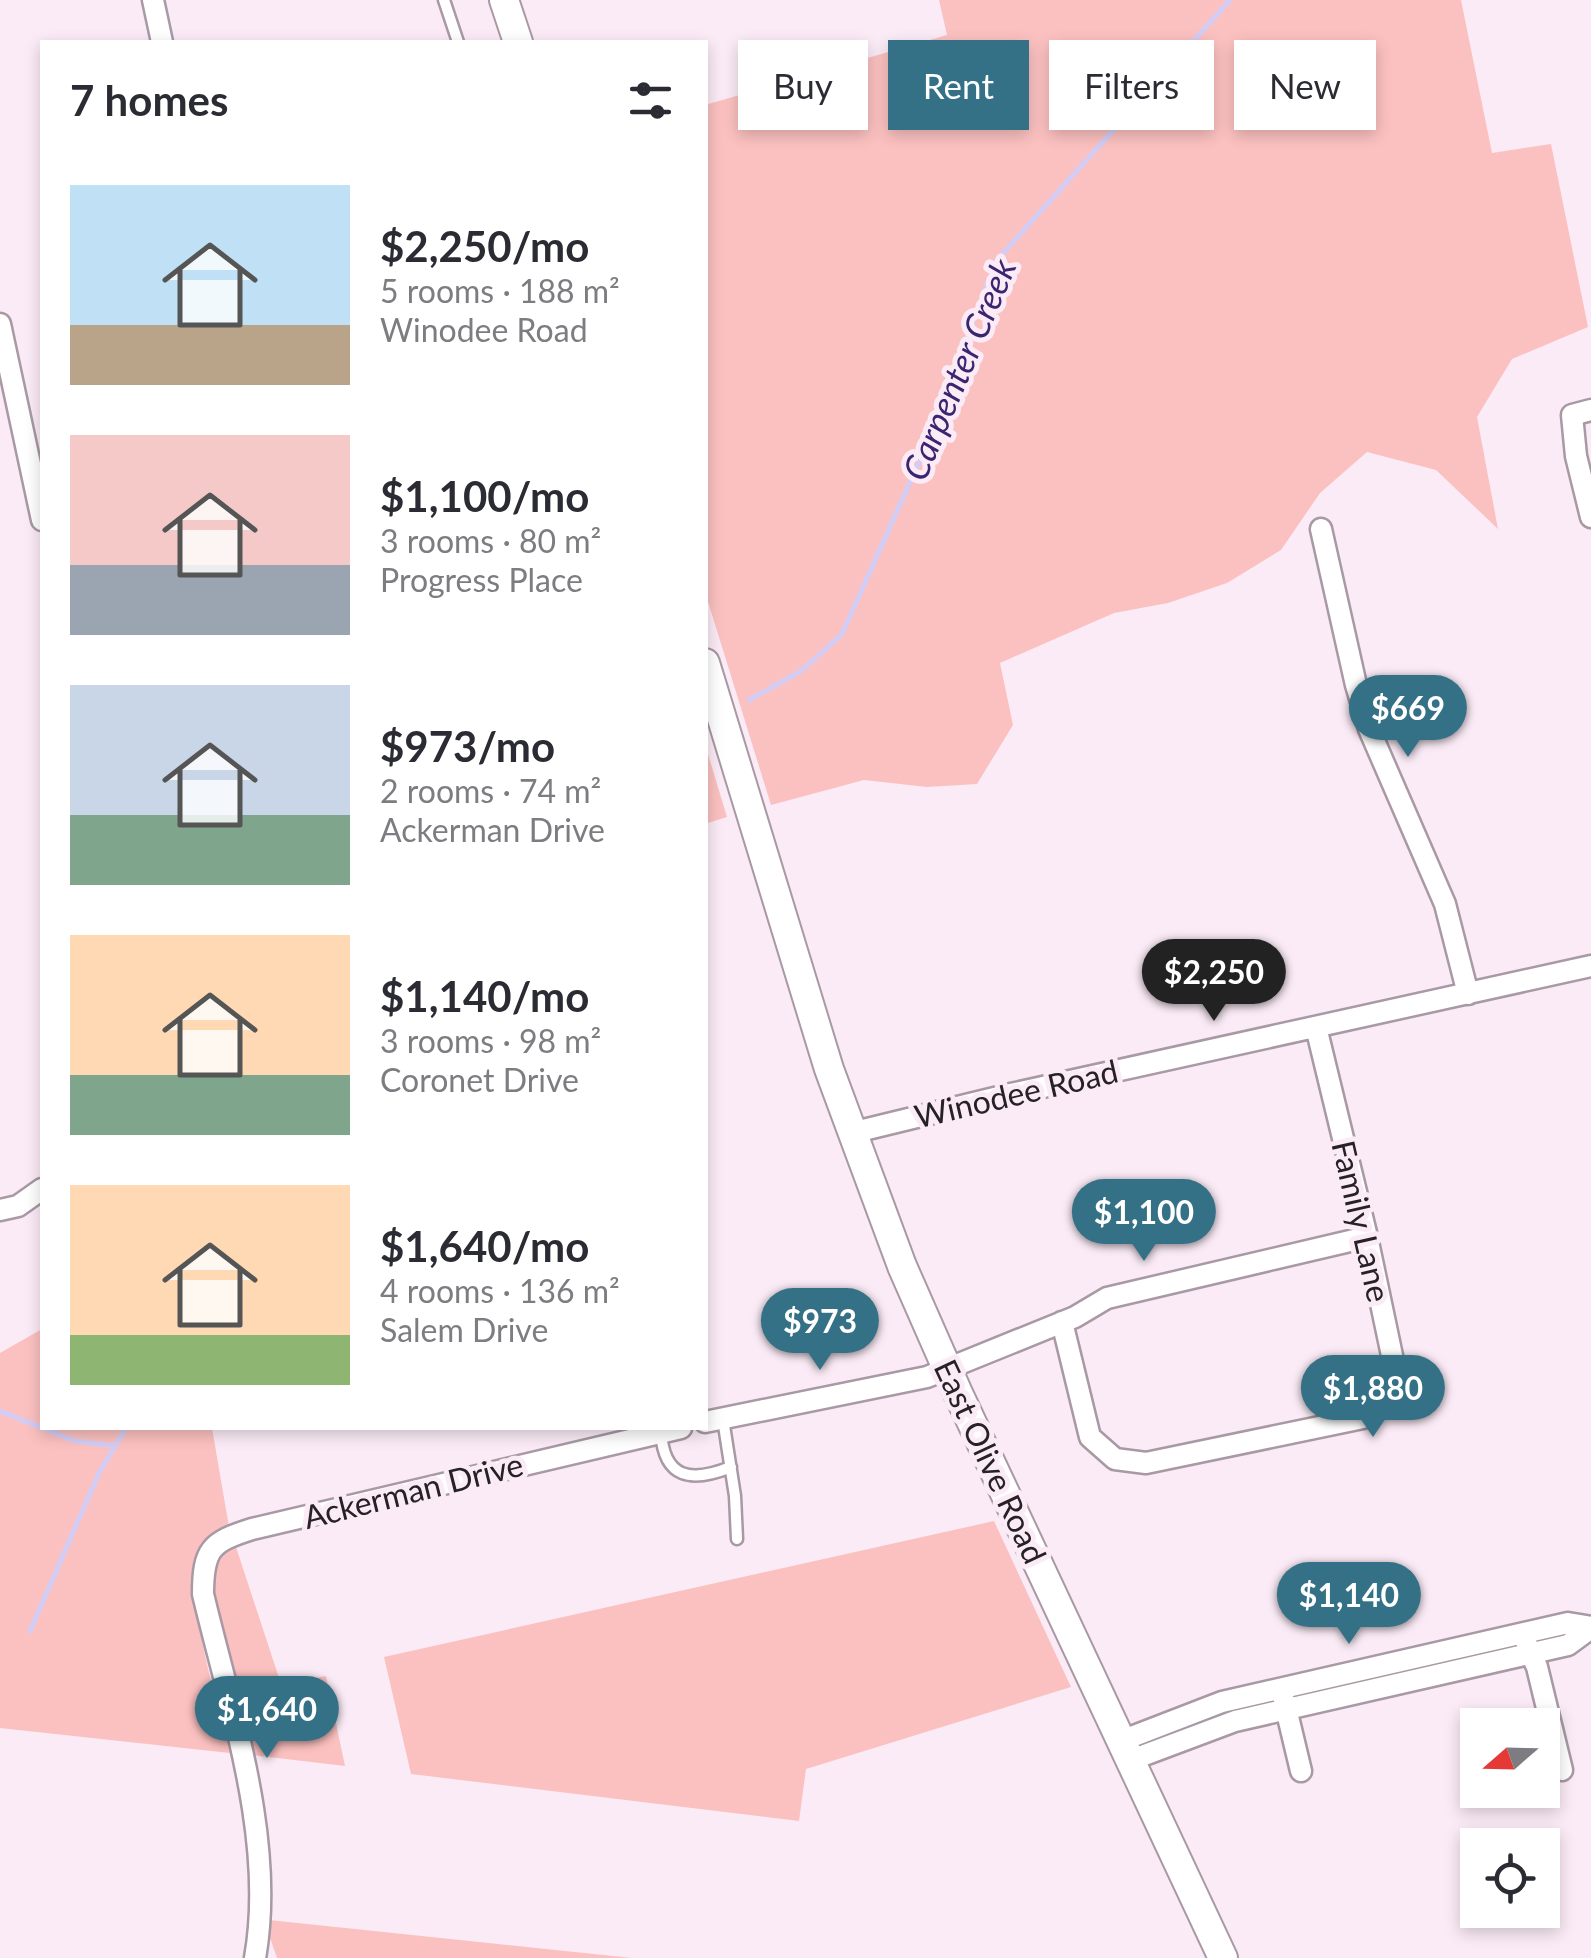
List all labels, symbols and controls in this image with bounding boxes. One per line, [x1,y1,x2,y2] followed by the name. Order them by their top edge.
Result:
[738,40,868,130] chip: Buy
[888,40,1029,130] chip: Rent
[1049,40,1214,130] chip: Filters
[1234,40,1376,130] chip: New
[623,73,678,128] icon: filters
[70,75,228,125] text: 7 homes
[380,221,589,271] text: $2,250/mo
[150,225,270,345] icon: home
[893,252,1024,486] water label: Carpenter Creek
[380,271,620,310] text: 5 rooms · 188 m²
[380,310,588,349] text: Winodee Road
[380,471,589,521] text: $1,100/mo
[150,475,270,595] icon: home
[380,521,601,560] text: 3 rooms · 80 m²
[380,560,583,599] text: Progress Place
[1349,675,1467,760] pin: $669
[1371,688,1445,727] text: $669
[380,721,555,771] text: $973/mo
[150,725,270,845] icon: home
[380,771,601,810] text: 2 rooms · 74 m²
[380,810,605,849] text: Ackerman Drive
[1133,939,1295,1024] pin: $2,250
[1164,952,1264,991] text: $2,250
[380,971,589,1021] text: $1,140/mo
[150,975,270,1095] icon: home
[380,1021,601,1060] text: 3 rooms · 98 m²
[910,1051,1122,1135] street label: Winodee Road
[380,1060,579,1099] text: Coronet Drive
[1325,1137,1399,1305] street label: Family Lane
[1063,1179,1225,1264] pin: $1,100
[1094,1192,1194,1231] text: $1,100
[380,1221,589,1271] text: $1,640/mo
[150,1225,270,1345] icon: home
[380,1271,620,1310] text: 4 rooms · 136 m²
[761,1288,879,1373] pin: $973
[783,1301,857,1340] text: $973
[380,1310,548,1349] text: Salem Drive
[927,1353,1055,1569] street label: East Olive Road
[1292,1355,1454,1440] pin: $1,880
[1323,1368,1423,1407] text: $1,880
[299,1444,527,1536] street label: Ackerman Drive
[1268,1562,1430,1647] pin: $1,140
[1299,1575,1399,1614] text: $1,140
[186,1676,348,1761] pin: $1,640
[217,1689,317,1728] text: $1,640
[1460,1708,1560,1808] north arrow
[1460,1708,1560,1928] map controls
[1460,1828,1560,1928] button: locate

